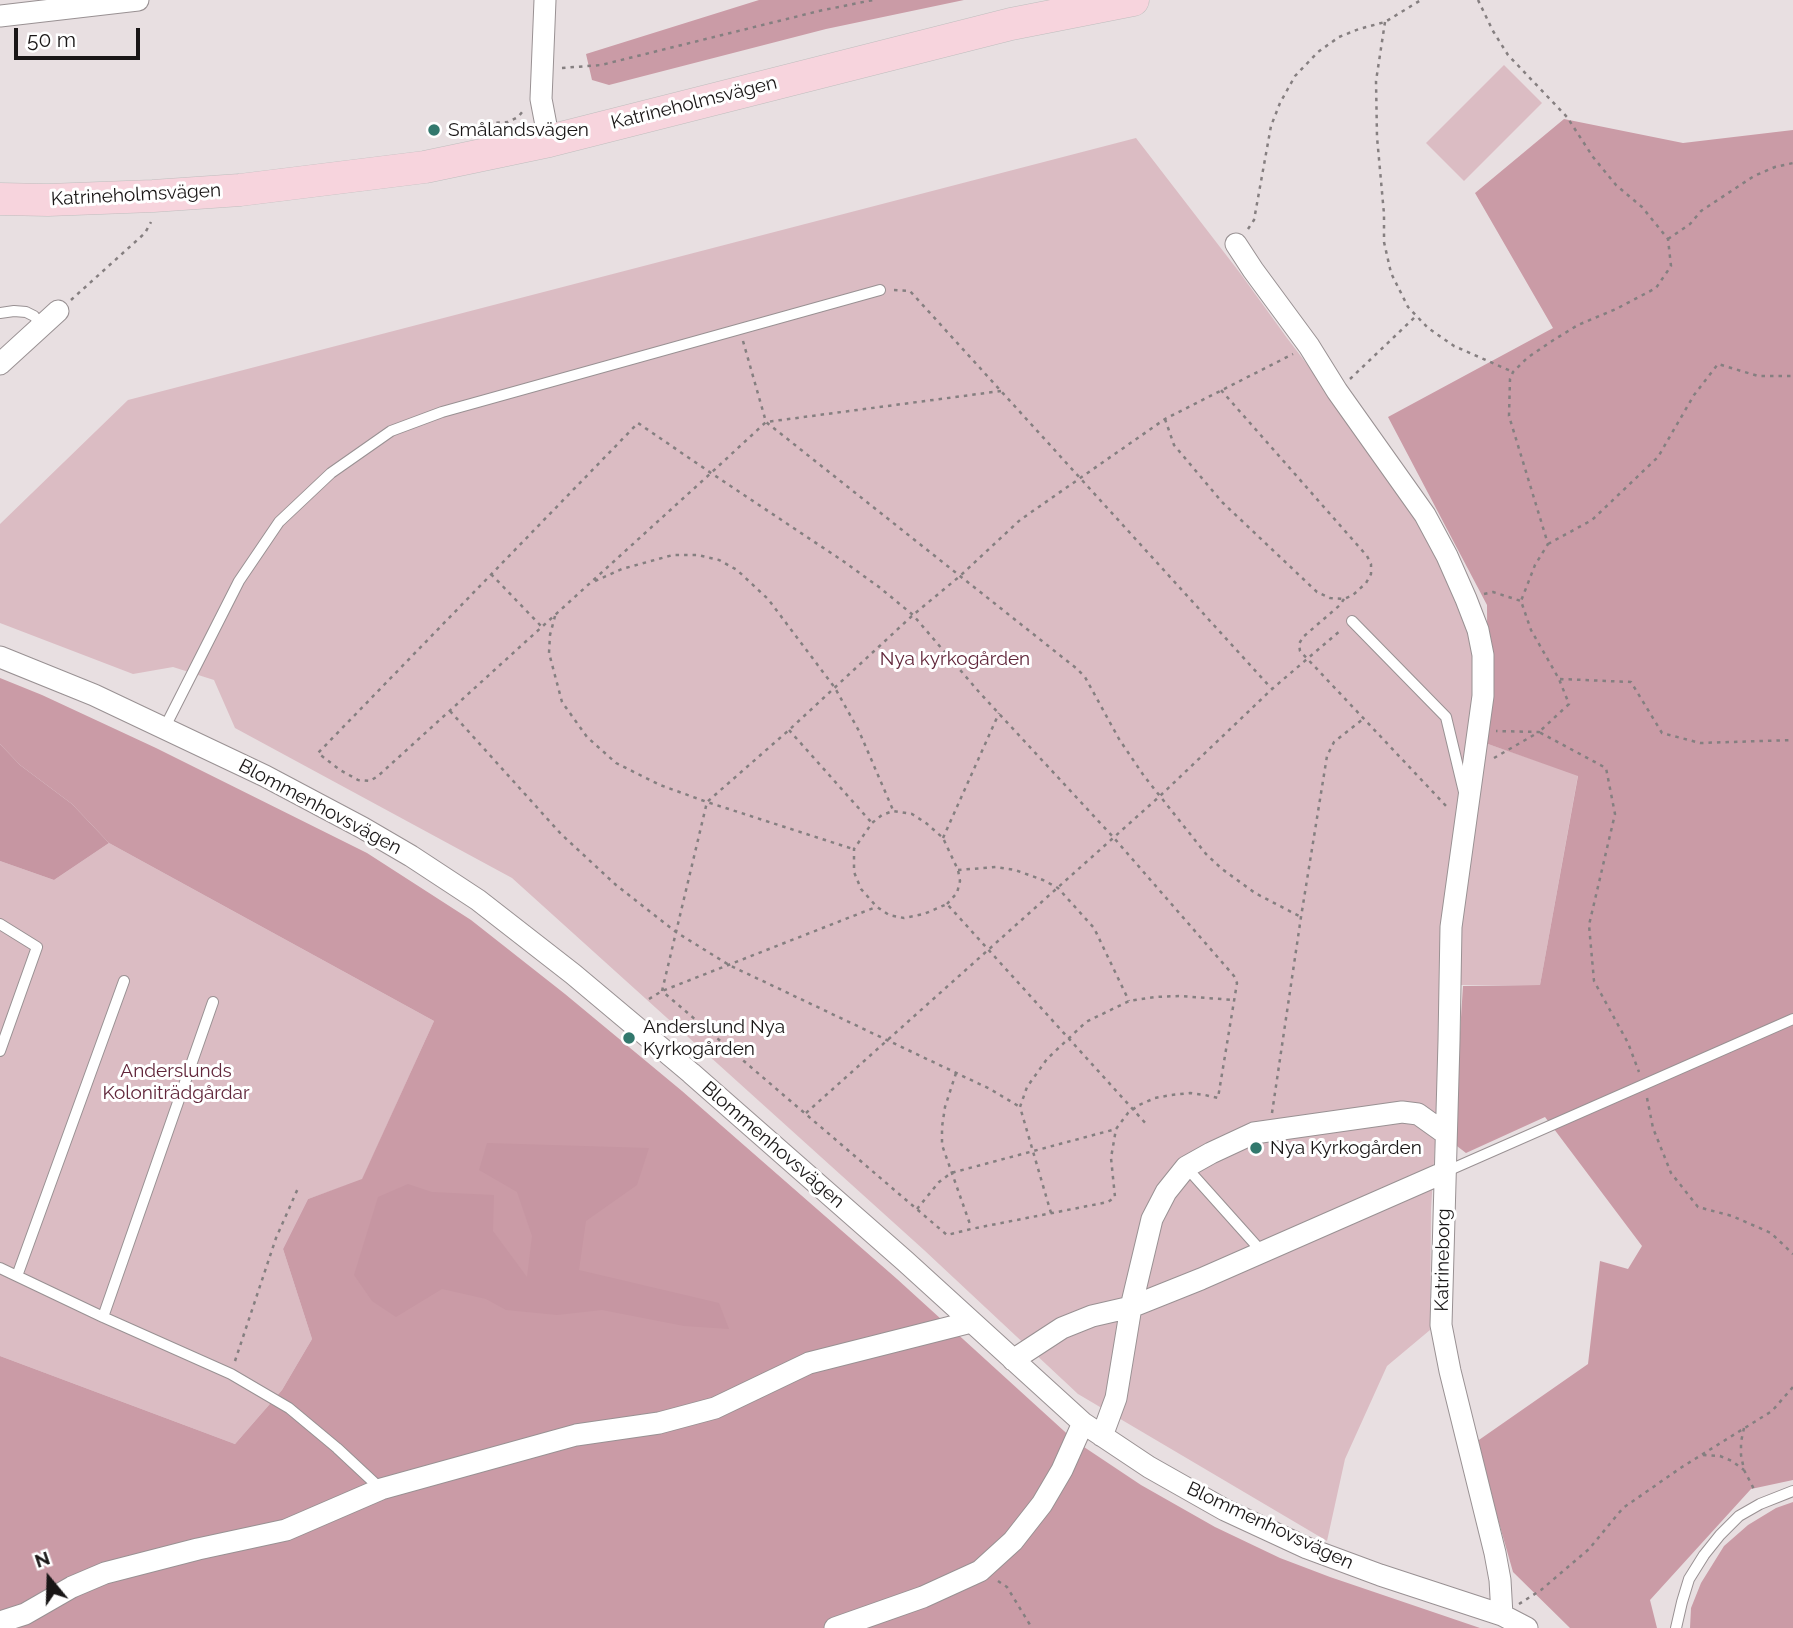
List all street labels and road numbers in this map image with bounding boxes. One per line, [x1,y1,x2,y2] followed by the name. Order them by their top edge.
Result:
[609,71,779,135] street label: Katrineholmsvägen
[50,179,222,211] street label: Katrineholmsvägen
[235,754,405,860] street label: Blommenhovsvägen
[697,1077,849,1213] street label: Blommenhovsvägen
[1431,1208,1455,1312] street label: Katrineborg
[1183,1477,1357,1575] street label: Blommenhovsvägen

